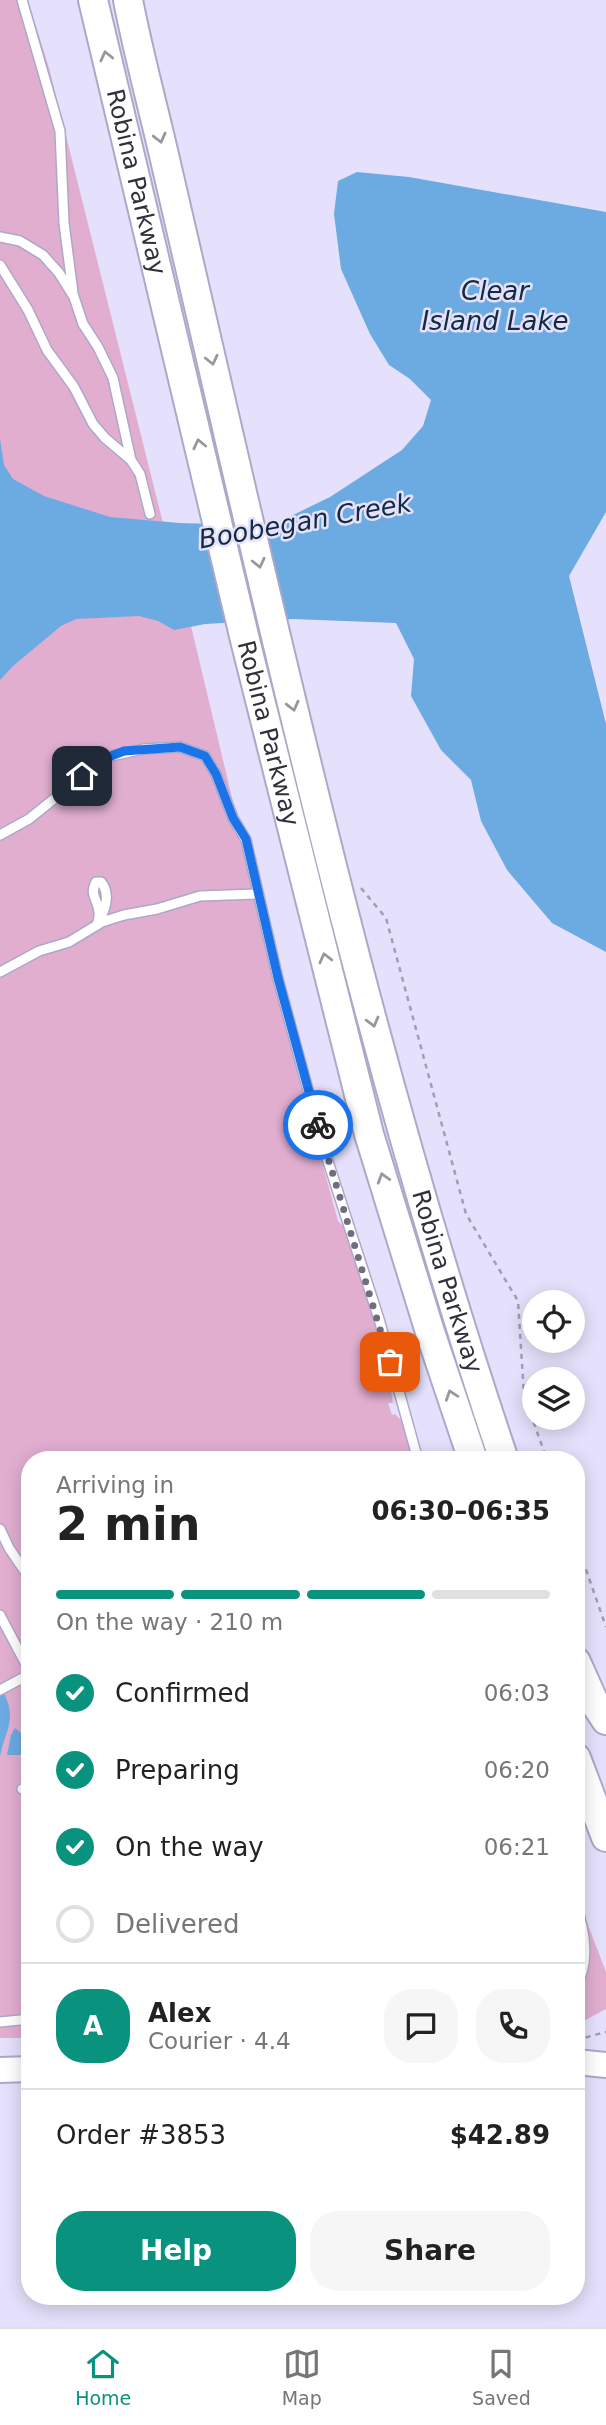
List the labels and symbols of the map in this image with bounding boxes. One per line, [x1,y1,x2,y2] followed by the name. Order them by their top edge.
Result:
[100,50,114,62] one-way arrow
[101,86,172,278] street label: Robina Parkway
[152,132,166,144] one-way arrow
[421,276,569,336] water label: Clear Island Lake
[203,354,218,366] one-way arrow
[193,438,207,450] one-way arrow
[196,487,415,554] water label: Boobegan Creek
[250,557,265,569] one-way arrow
[232,638,305,829] street label: Robina Parkway
[285,700,299,712] one-way arrow
[52,746,112,806] pin
[319,952,333,964] one-way arrow
[365,1016,380,1028] one-way arrow
[283,1090,353,1160] courier
[376,1172,391,1184] one-way arrow
[406,1187,488,1377] street label: Robina Parkway
[360,1332,420,1392] pin
[445,1389,459,1402] one-way arrow

